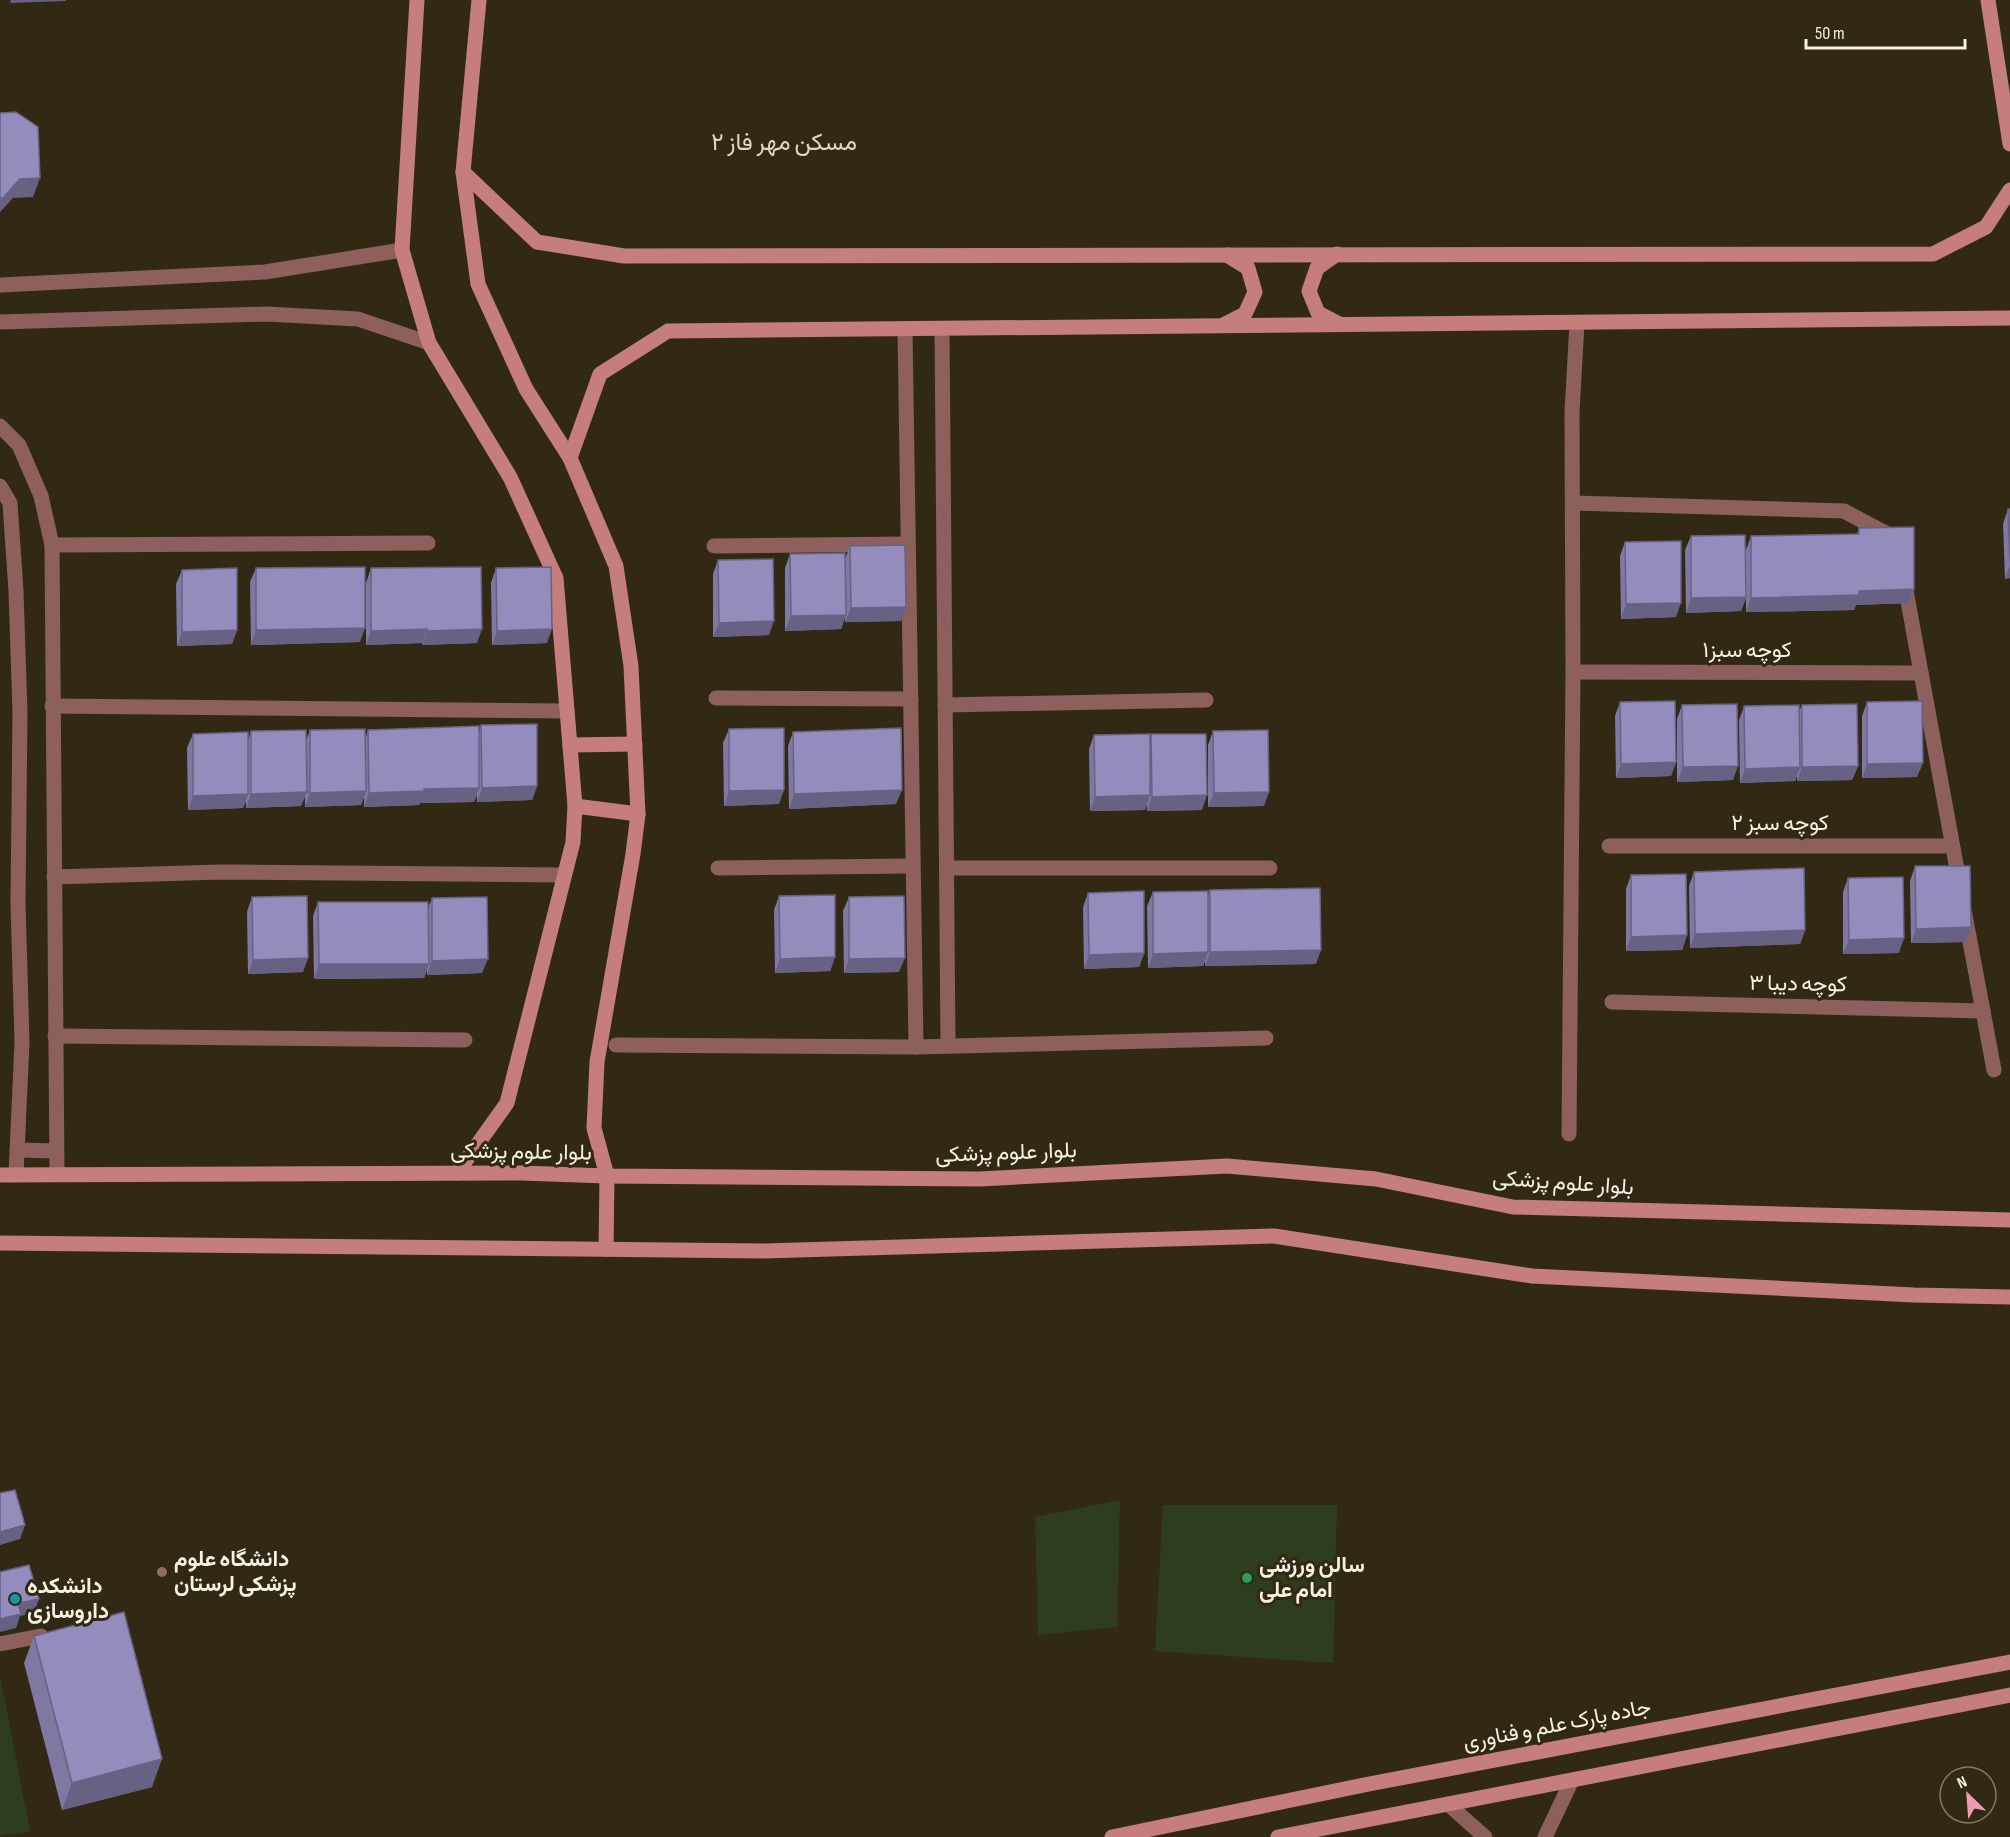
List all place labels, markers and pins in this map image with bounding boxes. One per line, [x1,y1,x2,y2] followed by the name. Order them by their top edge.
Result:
[174,1546,297,1599] place label: دانشگاه علوم پزشکی لرستان
[1259,1552,1365,1604] place label: سالن ورزشی امام علی
[155,1565,169,1579] marker: دانشگاه علوم پزشکی لرستان
[1240,1571,1254,1585] marker: سالن ورزشی امام علی
[27,1573,109,1625] place label: دانشکده داروسازی
[8,1592,22,1606] marker: دانشکده داروسازی

